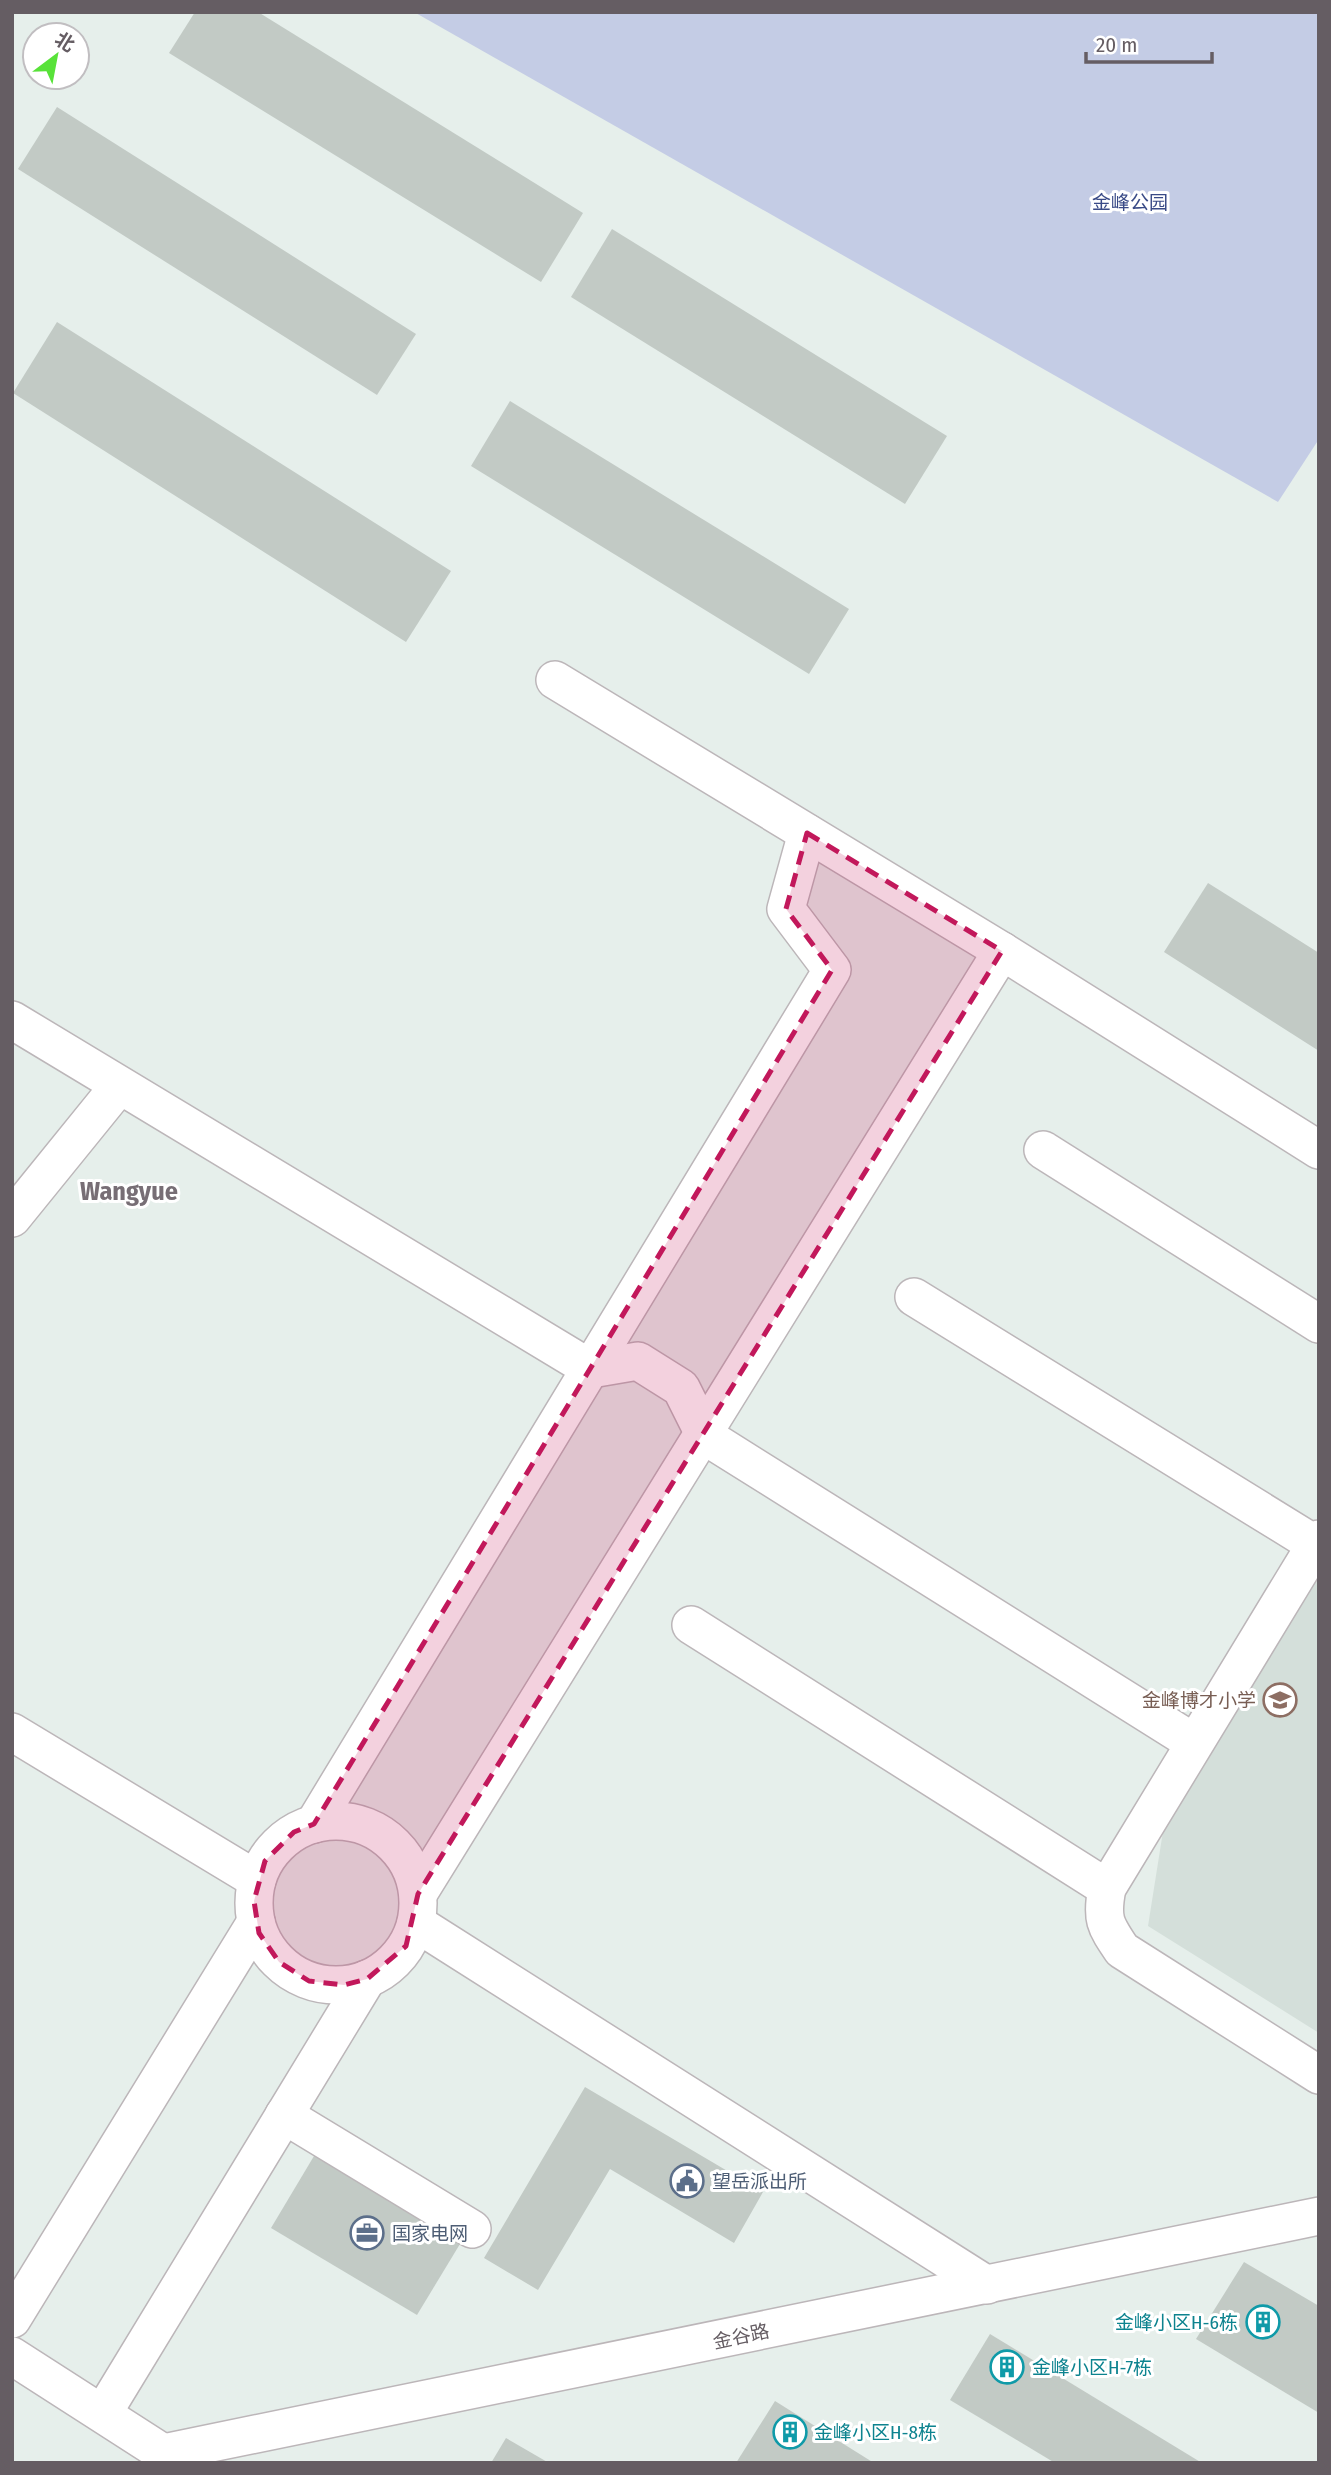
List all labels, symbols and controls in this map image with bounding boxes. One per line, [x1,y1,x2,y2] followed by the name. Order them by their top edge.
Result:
[21,21,91,91] north arrow
[1086,21,1212,65] scale bar
[51,27,79,57] text: 北
[1096,32,1137,58] text: 20 m
[1092,191,1168,214] park label: 金峰公园
[80,1176,178,1207] district label: Wangyue
[1261,1681,1299,1719] school or university icon: 金峰博才小学
[1142,1689,1256,1712] place label: 金峰博才小学
[668,2162,706,2200] public building icon: 望岳派出所
[712,2170,807,2193] place label: 望岳派出所
[348,2214,386,2252] office icon: 国家电网
[392,2222,468,2245] place label: 国家电网
[1244,2303,1282,2341] building icon: 金峰小区H-6栋
[1115,2311,1238,2334] place label: 金峰小区H-6栋
[711,2319,771,2354] street label: 金谷路
[988,2348,1026,2386] building icon: 金峰小区H-7栋
[1032,2356,1152,2379] place label: 金峰小区H-7栋
[771,2413,809,2451] building icon: 金峰小区H-8栋
[814,2421,937,2444] place label: 金峰小区H-8栋

